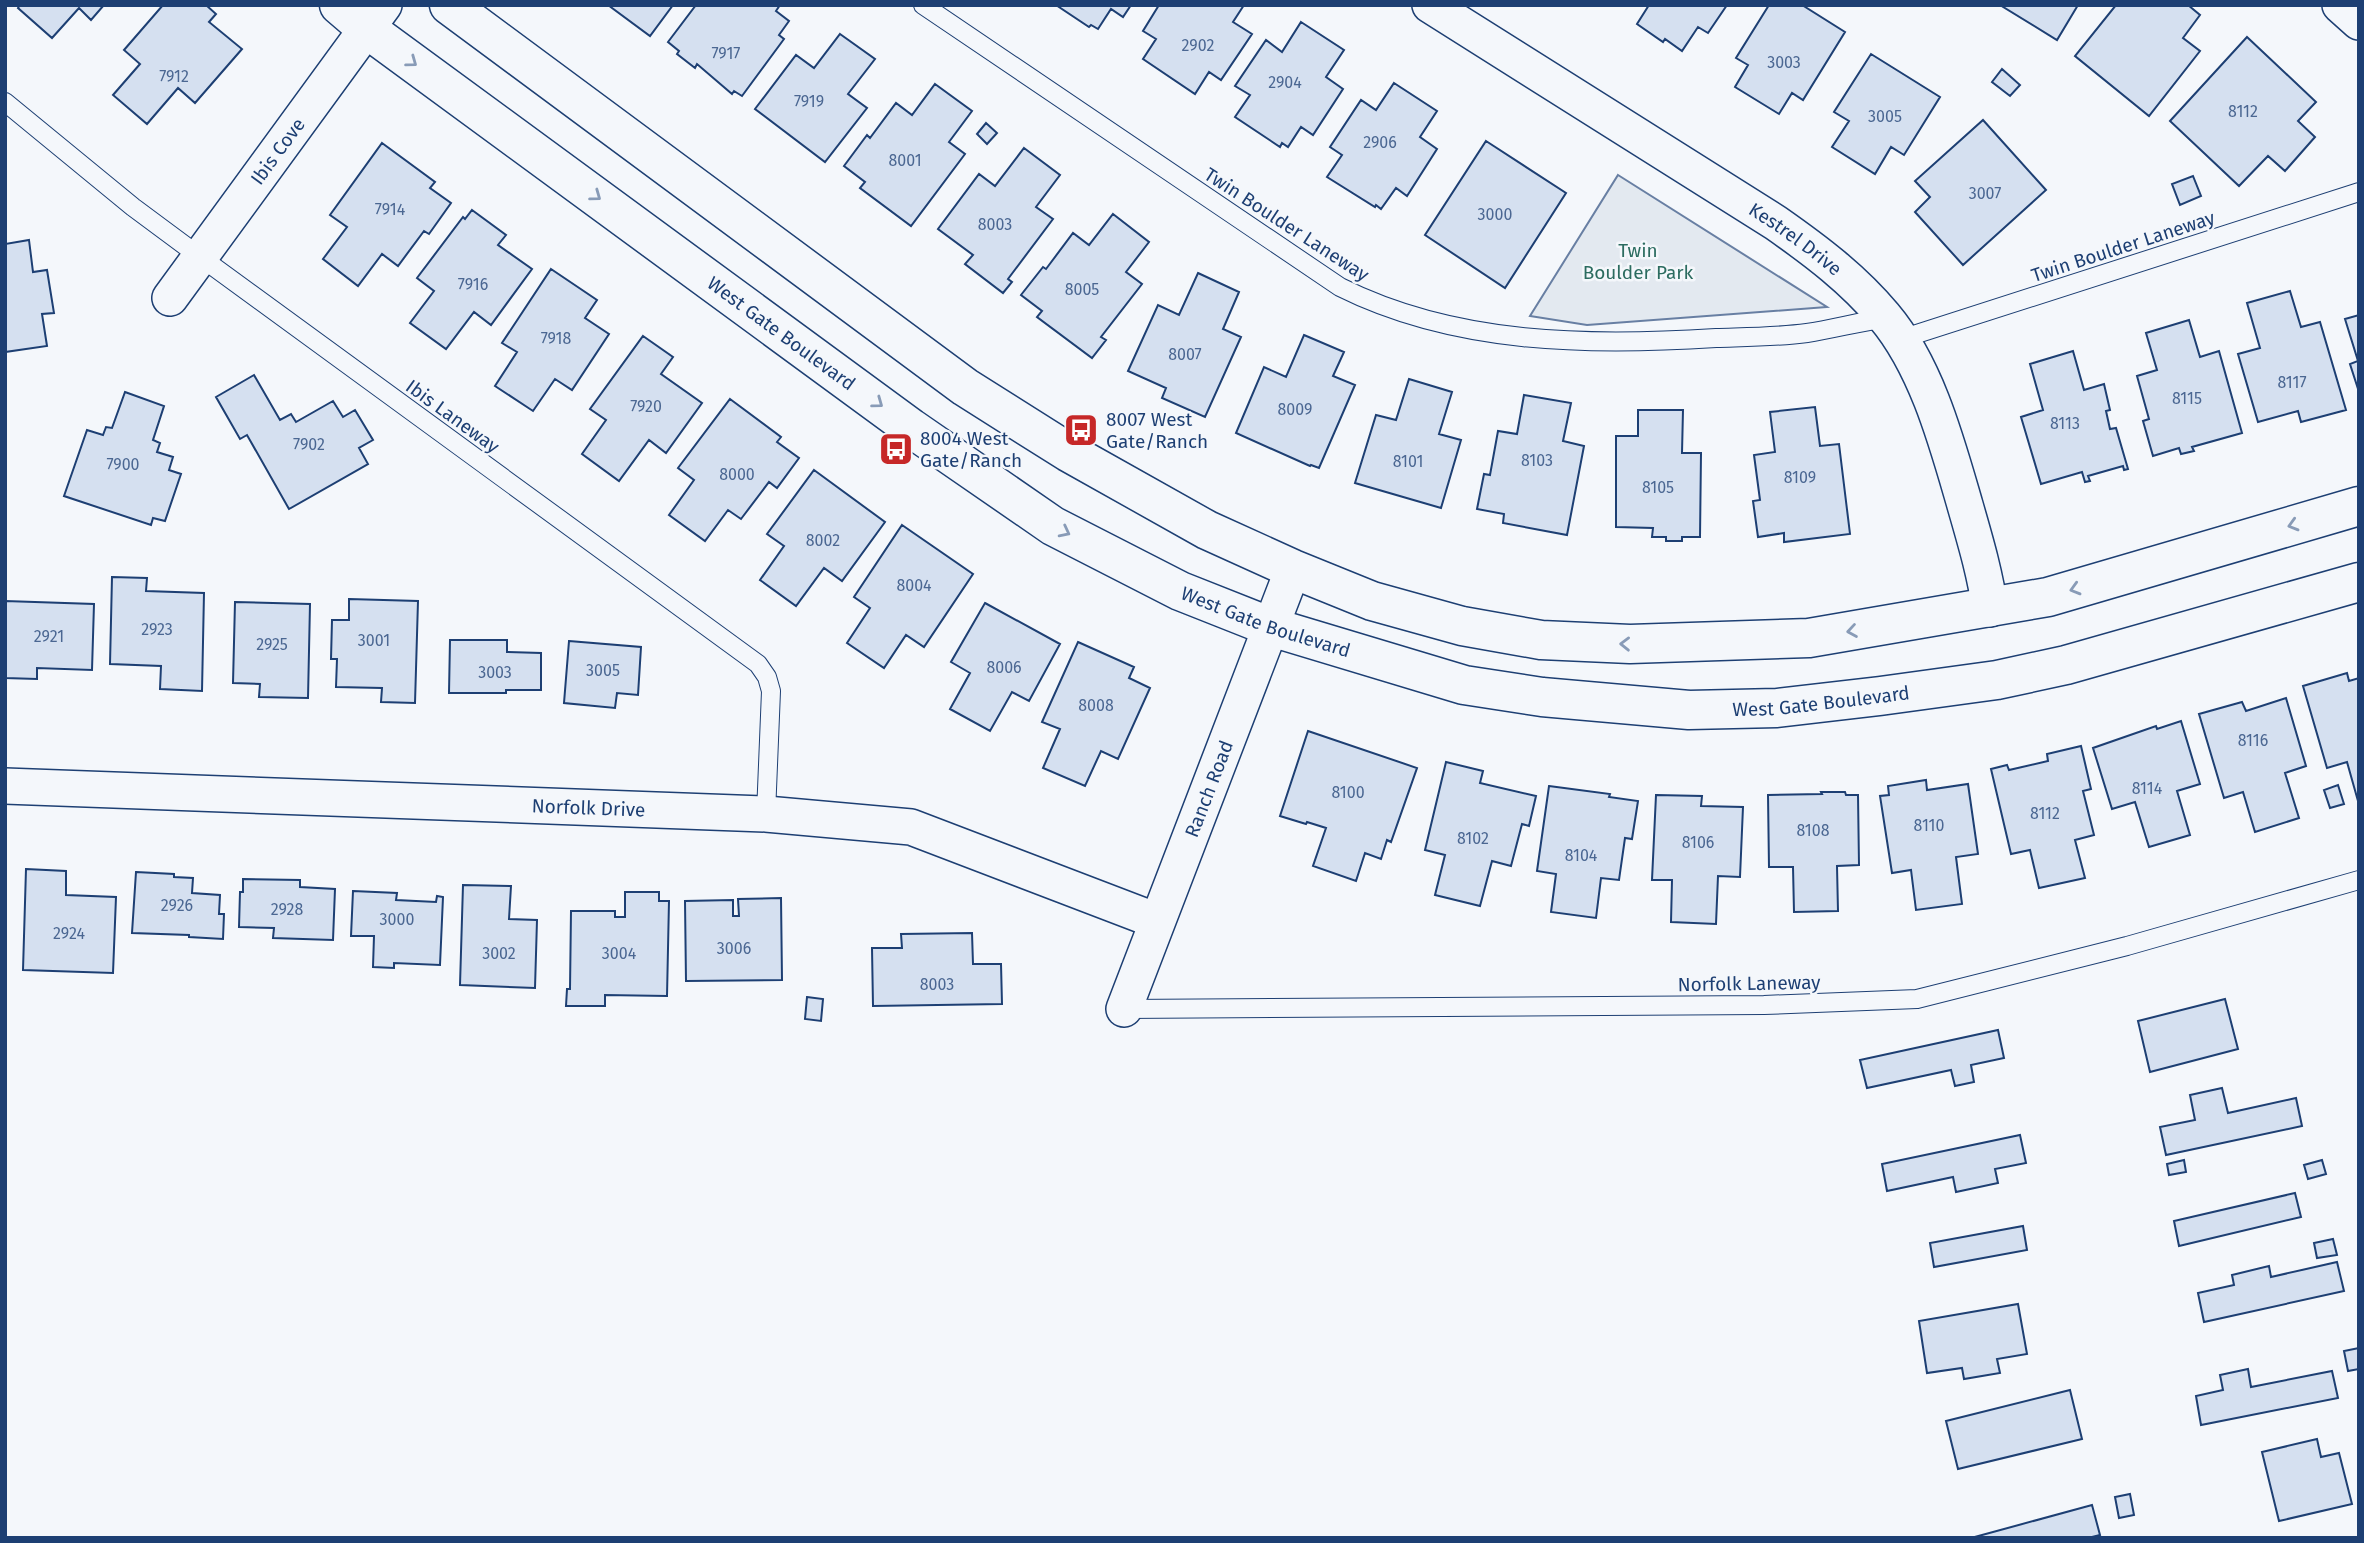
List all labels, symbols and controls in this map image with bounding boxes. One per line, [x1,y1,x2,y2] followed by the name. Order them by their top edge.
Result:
[1182,36,1214,55] house number: 2902
[712,44,740,63] house number: 7917
[1767,53,1801,72] house number: 3003
[404,54,417,66] one-way arrow
[159,67,189,86] house number: 7912
[1268,73,1302,92] house number: 2904
[794,92,824,111] house number: 7919
[2228,102,2258,121] house number: 8112
[1868,107,1902,126] house number: 3005
[246,113,310,189] street label: Ibis Cove
[1363,133,1397,152] house number: 2906
[888,151,922,170] house number: 8001
[1200,163,1374,287] street label: Twin Boulder Laneway
[1969,184,2001,203] house number: 3007
[588,188,600,201] one-way arrow
[1745,198,1847,280] street label: Kestrel Drive
[375,200,406,219] house number: 7914
[1478,205,1512,224] house number: 3000
[2029,206,2218,287] street label: Twin Boulder Laneway
[978,215,1012,234] house number: 8003
[1583,239,1694,284] park label: Twin Boulder Park
[703,272,860,395] street label: West Gate Boulevard
[458,275,488,294] house number: 7916
[1065,280,1099,299] house number: 8005
[541,329,572,348] house number: 7918
[1168,345,1202,364] house number: 8007
[2277,373,2307,392] house number: 8117
[401,375,505,458] street label: Ibis Laneway
[2172,389,2202,408] house number: 8115
[870,395,883,407] one-way arrow
[630,397,662,416] house number: 7920
[1278,400,1312,419] house number: 8009
[1106,408,1208,453] place label: 8007 West Gate/Ranch
[1062,411,1100,449] bus stop icon: 8007 West Gate/Ranch
[2050,414,2080,433] house number: 8113
[920,427,1022,472] place label: 8004 West Gate/Ranch
[877,430,915,468] bus stop icon: 8004 West Gate/Ranch
[293,435,325,454] house number: 7902
[1521,451,1553,470] house number: 8103
[1393,452,1423,471] house number: 8101
[106,455,140,474] house number: 7900
[719,465,755,484] house number: 8000
[1784,468,1816,487] house number: 8109
[1642,478,1674,497] house number: 8105
[2288,516,2300,531] one-way arrow
[1058,524,1070,538] one-way arrow
[806,531,840,550] house number: 8002
[896,576,932,595] house number: 8004
[2069,581,2081,596] one-way arrow
[1178,582,1353,662] street label: West Gate Boulevard
[141,620,173,639] house number: 2923
[1846,623,1858,638] one-way arrow
[34,627,64,646] house number: 2921
[358,631,390,650] house number: 3001
[256,635,288,654] house number: 2925
[1619,636,1630,651] one-way arrow
[986,658,1022,677] house number: 8006
[586,661,620,680] house number: 3005
[478,663,512,682] house number: 3003
[1732,681,1911,721] street label: West Gate Boulevard
[1078,696,1114,715] house number: 8008
[2238,731,2268,750] house number: 8116
[1180,737,1238,841] street label: Ranch Road
[2132,779,2163,798] house number: 8114
[1331,783,1365,802] house number: 8100
[531,794,646,822] street label: Norfolk Drive
[2030,804,2060,823] house number: 8112
[1914,816,1945,835] house number: 8110
[1796,821,1830,840] house number: 8108
[1457,829,1489,848] house number: 8102
[1682,833,1714,852] house number: 8106
[1565,846,1598,865] house number: 8104
[161,896,193,915] house number: 2926
[271,900,303,919] house number: 2928
[380,910,414,929] house number: 3000
[53,924,85,943] house number: 2924
[717,939,751,958] house number: 3006
[482,944,516,963] house number: 3002
[602,944,637,963] house number: 3004
[1677,971,1821,996] street label: Norfolk Laneway
[920,975,954,994] house number: 8003

